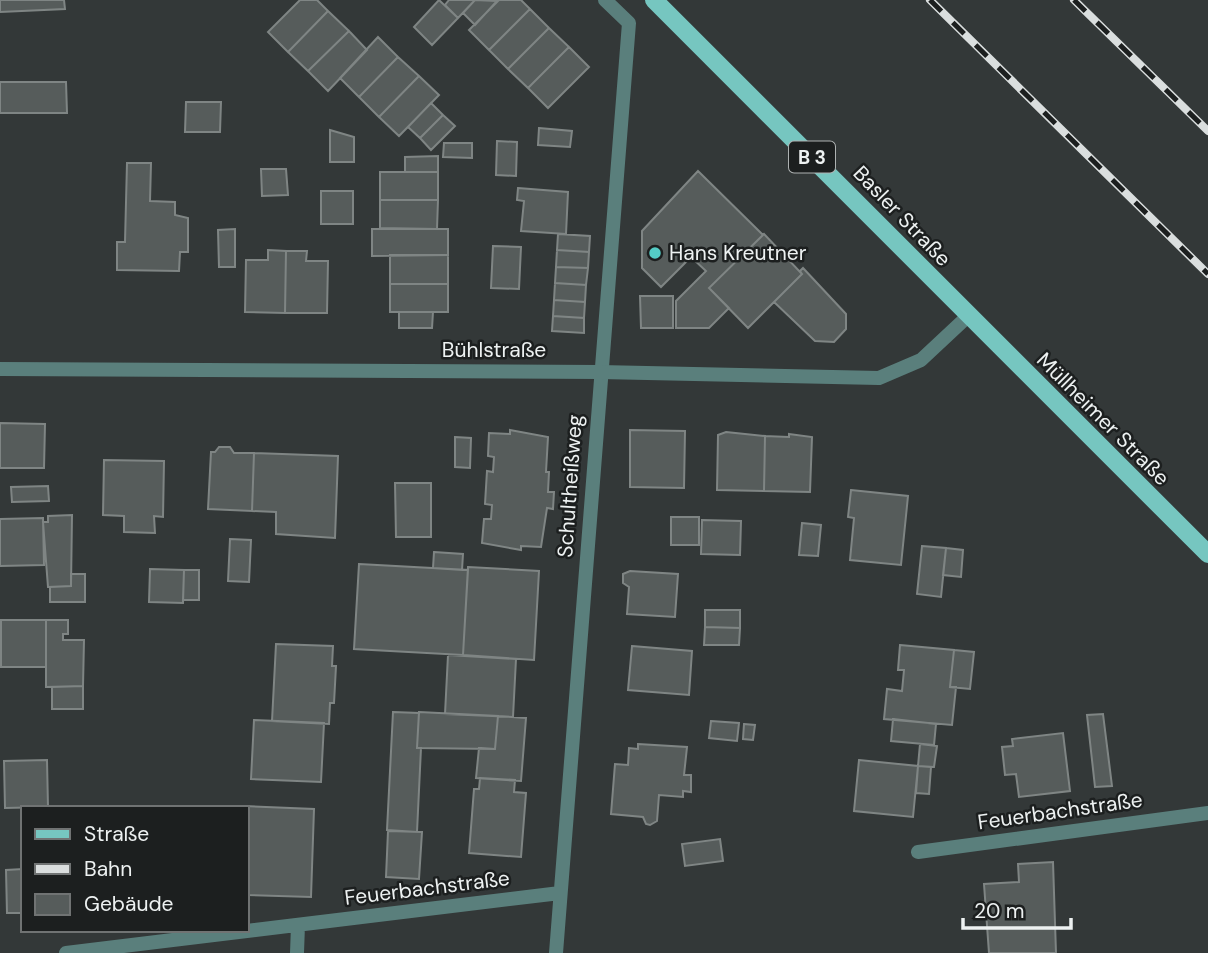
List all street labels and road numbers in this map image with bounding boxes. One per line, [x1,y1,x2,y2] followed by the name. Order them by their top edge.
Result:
[789,141,835,172] road number: B 3
[847,160,957,272] street label: Basler Straße
[442,336,546,364] street label: Bühlstraße
[1030,346,1176,492] street label: Müllheimer Straße
[551,413,589,558] street label: Schultheißweg
[976,786,1144,836] street label: Feuerbachstraße
[343,864,511,912] street label: Feuerbachstraße

